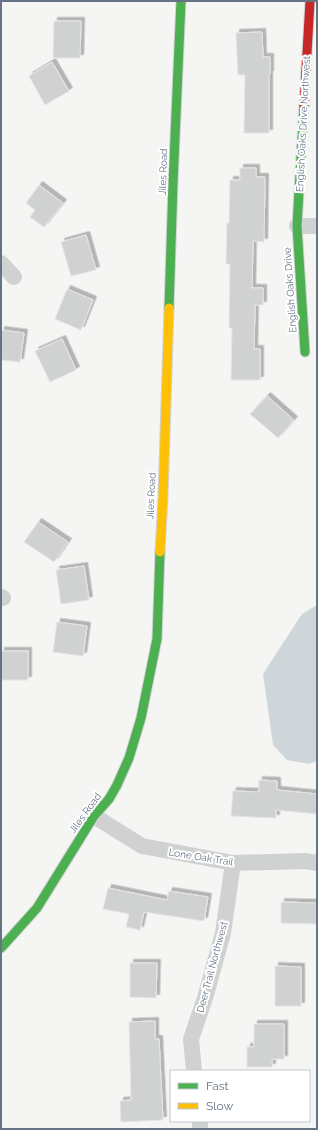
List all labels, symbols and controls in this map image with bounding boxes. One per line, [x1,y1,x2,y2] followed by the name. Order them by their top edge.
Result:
[294,55,312,192] street label: English Oaks Drive Northwest
[157,148,169,196] street label: Jiles Road
[282,247,298,333] street label: English Oaks Drive
[144,472,158,520] street label: Jiles Road
[67,791,103,835] street label: Jiles Road
[168,846,234,868] street label: Lone Oak Trail
[195,920,230,1014] street label: Deer Trail Northwest
[170,1070,310,1122] legend
[206,1079,229,1093] text: Fast
[206,1099,233,1113] text: Slow

